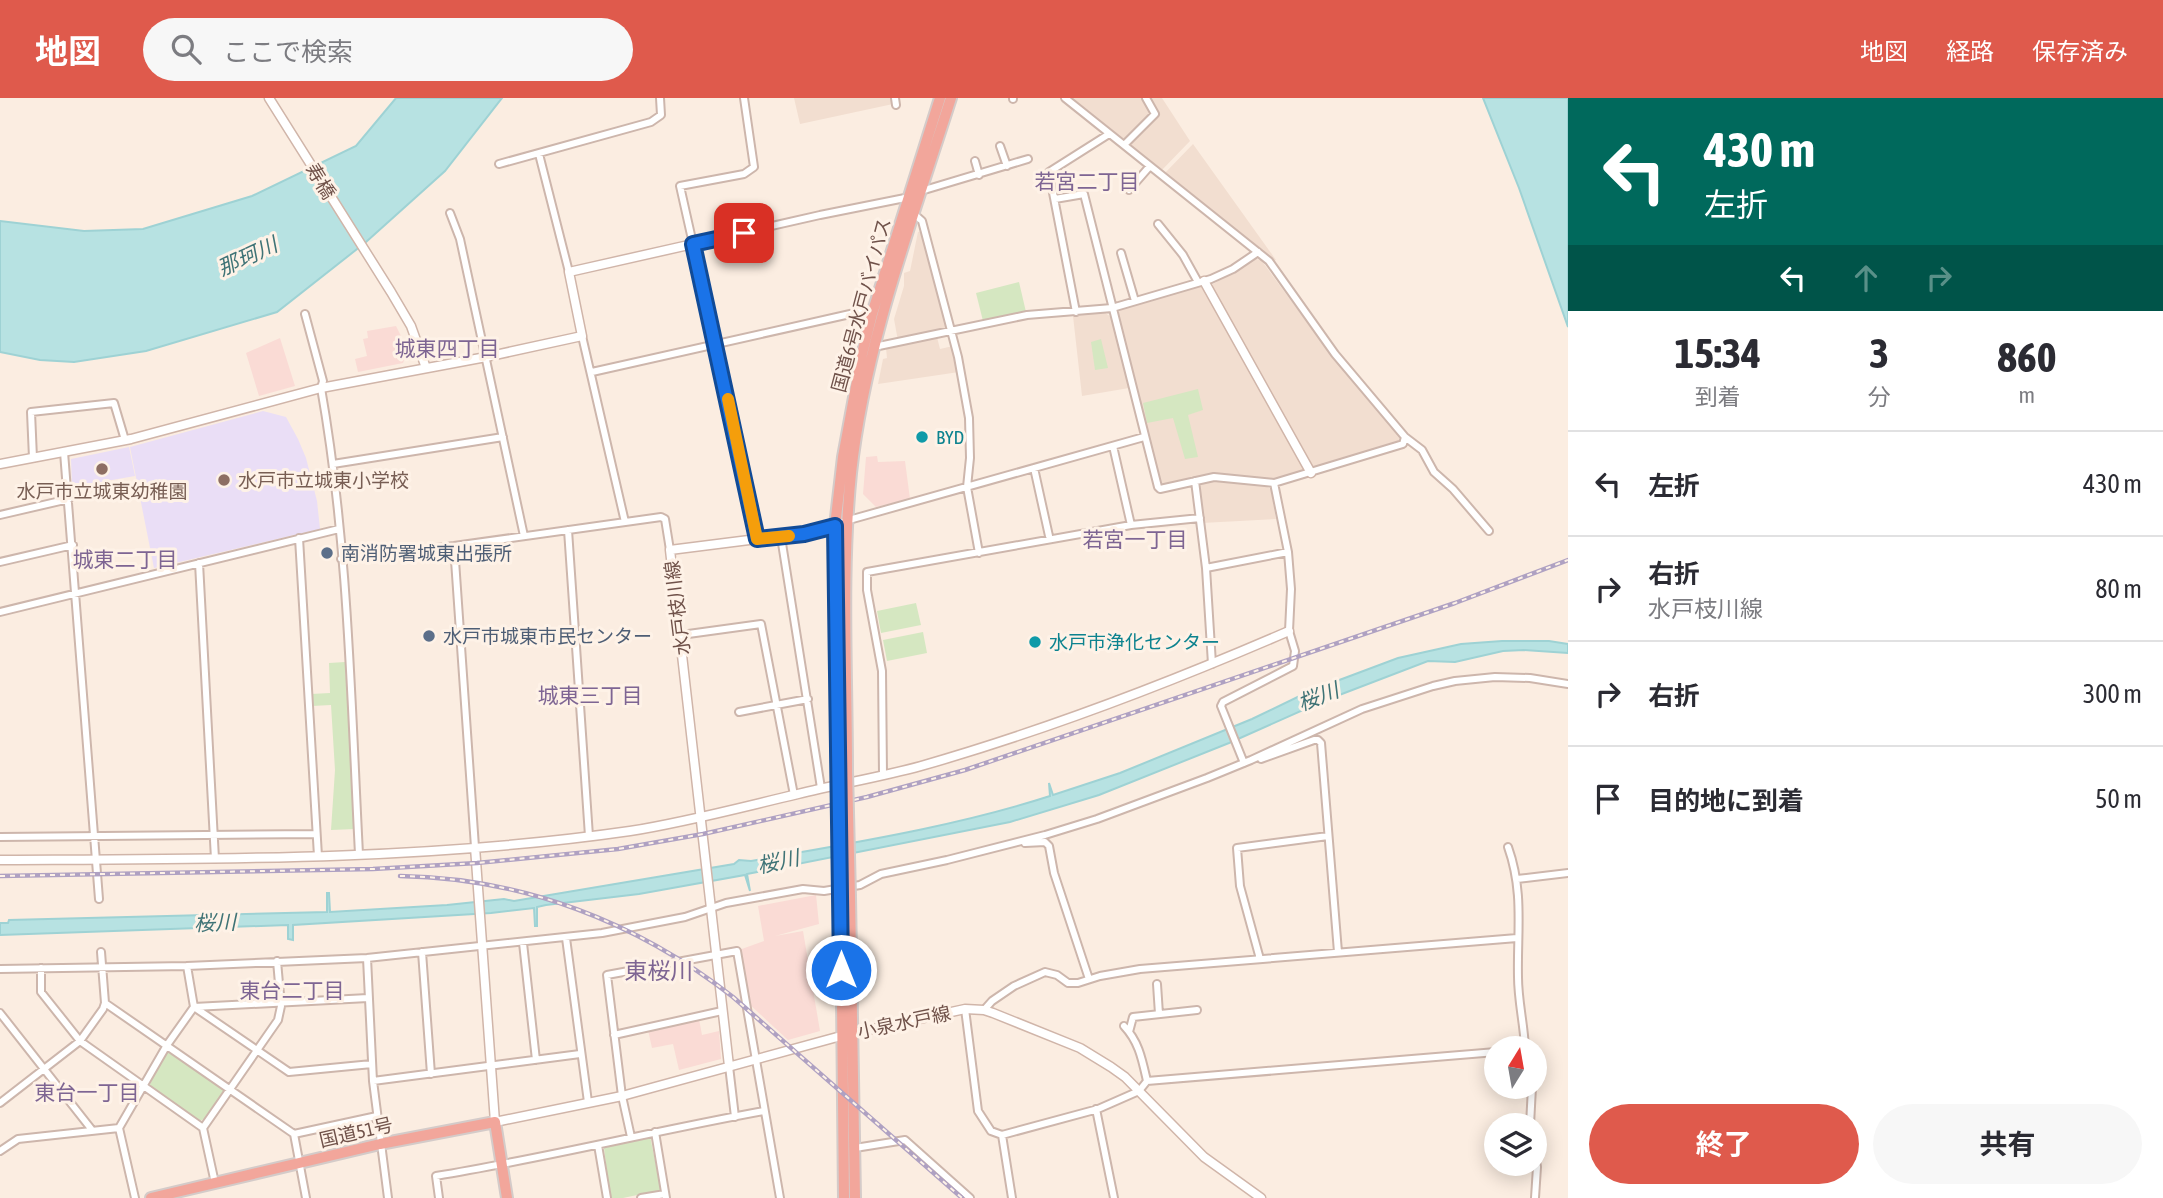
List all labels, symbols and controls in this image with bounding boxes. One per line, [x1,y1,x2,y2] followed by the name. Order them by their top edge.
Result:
[143,18,633,81] search box
[167,30,205,68] icon: search
[35,32,101,70] text: 地図
[223,37,353,67] text: ここで検索
[1860,38,1908,65] text: 地図
[1946,38,1994,65] text: 経路
[2032,38,2128,65] text: 保存済み
[1704,121,1815,177] text: 430 m
[1589,126,1680,217] icon: left
[302,159,340,203] street label: 寿橋
[1035,169,1140,193] district label: 若宮二丁目
[1704,186,1768,223] text: 左折
[714,203,774,263] pin
[725,214,763,252] icon: arrive
[827,215,895,395] street label: 国道6号水戸バイパス
[213,231,282,280] water label: 那珂川
[1774,259,1812,297] icon: left
[1847,259,1885,297] icon: ahead
[1920,259,1958,297] icon: right
[1675,329,1761,377] text: 15:34
[1869,329,1889,377] text: 3
[1997,333,2056,381] text: 860
[395,336,500,360] district label: 城東四丁目
[2019,382,2035,408] text: m
[1695,384,1741,410] text: 到着
[1868,384,1891,410] text: 分
[936,426,964,448] place label: BYD
[914,429,930,445] marker: BYD
[94,461,110,477] marker: 水戸市立城東幼稚園
[1589,465,1627,503] icon: left
[238,469,409,491] place label: 水戸市立城東小学校
[2083,469,2142,499] text: 430 m
[1648,471,1700,501] text: 左折
[216,472,232,488] marker: 水戸市立城東小学校
[16,480,188,502] place label: 水戸市立城東幼稚園
[1083,527,1188,551] district label: 若宮一丁目
[341,542,512,564] place label: 南消防署城東出張所
[319,545,335,561] marker: 南消防署城東出張所
[73,547,178,571] district label: 城東二丁目
[1648,559,1700,589] text: 右折
[660,560,694,656] street label: 水戸枝川線
[1589,570,1627,608] icon: right
[2095,574,2142,604] text: 80 m
[1648,596,1763,622] text: 水戸枝川線
[443,625,652,647] place label: 水戸市城東市民センター
[421,628,437,644] marker: 水戸市城東市民センター
[1049,631,1220,653] place label: 水戸市浄化センター
[1027,634,1043,650] marker: 水戸市浄化センター
[1589,675,1627,713] icon: right
[1294,677,1344,715] water label: 桜川
[2083,679,2142,709] text: 300 m
[1648,681,1700,711] text: 右折
[538,683,643,707] district label: 城東三丁目
[1589,780,1627,818] icon: arrive
[2095,784,2142,814] text: 50 m
[1648,786,1804,816] text: 目的地に到着
[755,844,803,877] water label: 桜川
[194,909,238,935] water label: 桜川
[804,933,878,1007] position arrow
[625,958,694,984] district label: 東桜川
[240,978,345,1002] district label: 東台二丁目
[855,1001,953,1043] street label: 小泉水戸線
[1484,1036,1547,1099] north arrow
[1484,1036,1547,1176] map controls
[35,1080,140,1104] district label: 東台一丁目
[1589,1104,1859,1184] button: 終了
[1873,1104,2142,1184] button: 共有
[317,1113,395,1151] street label: 国道51号
[1484,1113,1547,1176] button: layers

